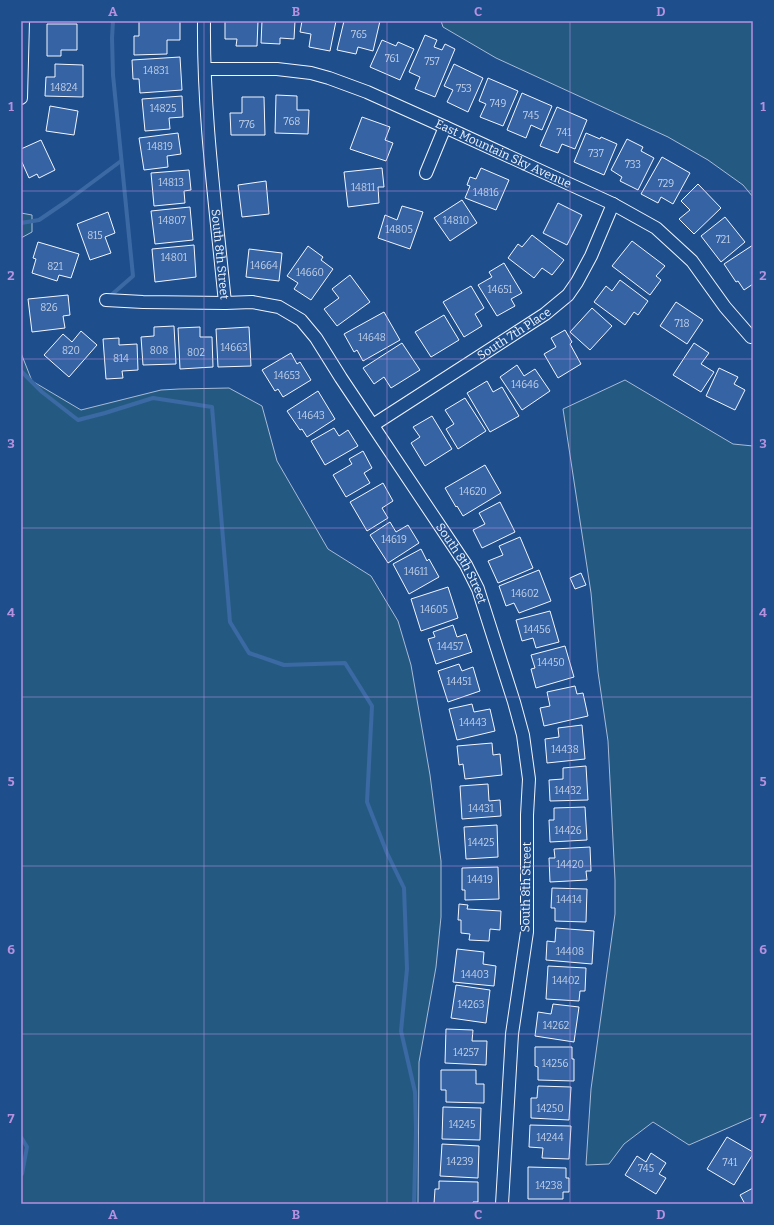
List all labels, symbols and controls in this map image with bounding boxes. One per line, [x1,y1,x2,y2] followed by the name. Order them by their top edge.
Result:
[108,4,118,19] text: A
[292,4,300,19] text: B
[474,4,482,19] text: C
[656,4,666,19] text: D
[351,29,367,41] house number: 765
[385,53,399,65] house number: 761
[424,56,440,68] house number: 757
[143,65,169,77] house number: 14831
[50,82,78,94] house number: 14824
[456,83,472,95] house number: 753
[490,98,506,110] house number: 749
[8,99,14,114] text: 1
[760,99,766,114] text: 1
[150,103,176,115] house number: 14825
[523,110,539,122] house number: 745
[284,116,300,128] house number: 768
[433,117,574,191] street label: East Mountain Sky Avenue
[239,119,255,131] house number: 776
[557,127,571,139] house number: 741
[147,141,173,153] house number: 14819
[588,148,604,160] house number: 737
[625,159,641,171] house number: 733
[158,177,184,189] house number: 14813
[658,178,674,190] house number: 729
[351,182,375,194] house number: 14811
[473,187,499,199] house number: 14816
[208,208,232,301] street label: South 8th Street
[158,215,186,227] house number: 14807
[443,215,469,227] house number: 14810
[385,224,413,236] house number: 14805
[87,230,103,242] house number: 815
[716,234,730,246] house number: 721
[161,252,187,264] house number: 14801
[250,260,278,272] house number: 14664
[47,261,63,273] house number: 821
[296,267,324,279] house number: 14660
[7,268,15,283] text: 2
[759,268,767,283] text: 2
[488,284,512,296] house number: 14651
[40,302,58,314] house number: 826
[475,305,554,363] street label: South 7th Place
[674,318,690,330] house number: 718
[358,332,386,344] house number: 14648
[220,342,248,354] house number: 14663
[62,345,80,357] house number: 820
[150,345,168,357] house number: 808
[187,347,205,359] house number: 802
[113,353,129,365] house number: 814
[274,370,300,382] house number: 14653
[511,379,539,391] house number: 14646
[297,410,325,422] house number: 14643
[7,436,15,451] text: 3
[759,436,767,451] text: 3
[459,486,487,498] house number: 14620
[433,521,489,606] street label: South 8th Street
[381,534,407,546] house number: 14619
[404,566,428,578] house number: 14611
[511,588,539,600] house number: 14602
[420,604,448,616] house number: 14605
[7,605,15,620] text: 4
[759,605,767,620] text: 4
[524,624,551,636] house number: 14456
[437,641,463,653] house number: 14457
[537,657,565,669] house number: 14450
[446,676,472,688] house number: 14451
[459,717,487,729] house number: 14443
[551,744,579,756] house number: 14438
[7,774,15,789] text: 5
[759,774,767,789] text: 5
[555,785,581,797] house number: 14432
[468,803,494,815] house number: 14431
[554,825,582,837] house number: 14426
[468,837,494,849] house number: 14425
[518,841,534,932] street label: South 8th Street
[556,859,584,871] house number: 14420
[467,874,493,886] house number: 14419
[556,894,582,906] house number: 14414
[7,942,15,957] text: 6
[759,942,767,957] text: 6
[556,946,584,958] house number: 14408
[461,969,489,981] house number: 14403
[552,975,580,987] house number: 14402
[458,999,485,1011] house number: 14263
[543,1020,569,1032] house number: 14262
[453,1047,479,1059] house number: 14257
[542,1058,568,1070] house number: 14256
[536,1103,564,1115] house number: 14250
[8,1111,15,1126] text: 7
[760,1111,767,1126] text: 7
[449,1119,475,1131] house number: 14245
[536,1132,564,1144] house number: 14244
[447,1156,474,1168] house number: 14239
[723,1157,737,1169] house number: 741
[638,1163,654,1175] house number: 745
[535,1180,563,1192] house number: 14238
[108,1207,118,1222] text: A
[292,1207,300,1222] text: B
[474,1207,482,1222] text: C
[656,1207,666,1222] text: D

